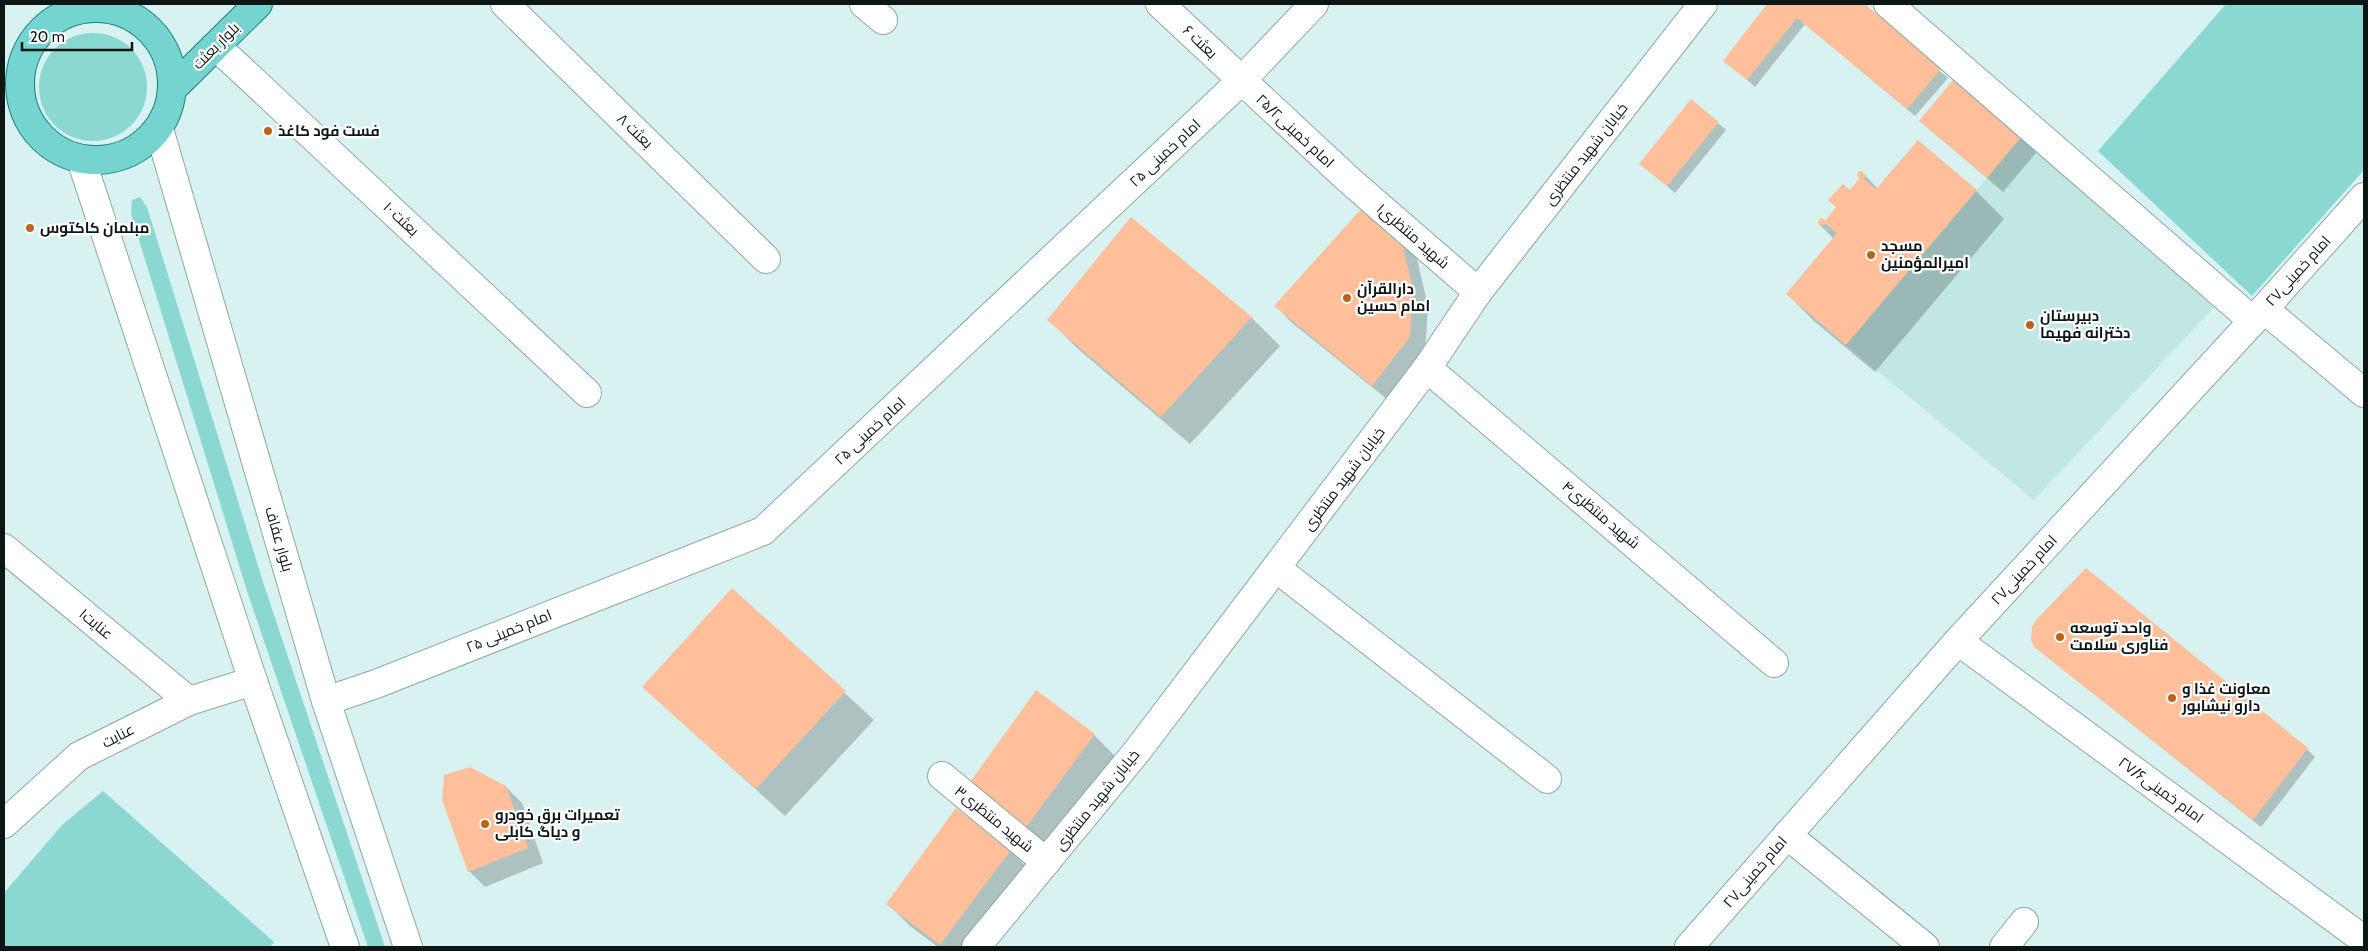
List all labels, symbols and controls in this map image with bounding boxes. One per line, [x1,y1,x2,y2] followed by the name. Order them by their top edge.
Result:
[189,19,243,73] street label: بلوار بعثت
[22,20,132,52] scale bar
[1179,21,1221,63] street label: بعثت ۶
[30,28,65,46] text: 20 m
[1252,90,1338,172] street label: امام خمینی۲۵/۲
[1541,99,1632,209] street label: خیابان شهید منتظری
[613,110,657,152] street label: بعثت ۸
[1126,115,1205,191] street label: امام خمینی ۲۵
[278,122,380,140] place label: فست فود کاغذ
[262,125,274,137] marker: فست فود کاغذ
[380,198,422,240] street label: بعثت ۱۰
[1372,200,1453,273] street label: شهید منتظری۱
[40,219,149,237] place label: مبلمان کاکتوس
[24,222,36,234] marker: مبلمان کاکتوس
[2262,232,2335,311] street label: امام خمینی۲۷
[1881,237,1969,272] place label: مسجد امیرالمؤمنین
[1865,249,1877,261] marker: مسجد امیرالمؤمنین
[1357,280,1430,316] place label: دارالقرآن امام حسین
[1341,292,1353,304] marker: دارالقرآن امام حسین
[2040,307,2131,342] place label: دبیرستان دخترانه فهیما
[2024,319,2036,331] marker: دبیرستان دخترانه فهیما
[831,393,910,469] street label: امام خمینی ۲۵
[1299,424,1390,535] street label: خیابان شهید منتظری
[1558,477,1643,553] street label: شهید منتظری۴
[261,504,297,574] street label: بلوار عفاف
[1987,531,2062,609] street label: امام خمینی۲۷
[75,605,117,643] street label: عنایت۱
[463,606,555,657] street label: امام خمینی ۲۵
[2070,619,2169,654] place label: واحد توسعه فناوری سلامت
[2054,631,2066,643] marker: واحد توسعه فناوری سلامت
[2181,680,2271,715] place label: معاونت غذا و دارو نیشابور
[2166,692,2178,704] marker: معاونت غذا و دارو نیشابور
[99,720,137,752] street label: عنایت
[1051,746,1144,855] street label: خیابان شهید منتظری
[2114,753,2207,828] street label: امام خمینی۲۷/۶
[950,782,1037,857] street label: شهید منتظری۳
[495,806,620,841] place label: تعمیرات برق خودرو و دیاگ کابلی
[479,818,491,830] marker: تعمیرات برق خودرو و دیاگ کابلی
[1719,833,1792,912] street label: امام خمینی۲۷

